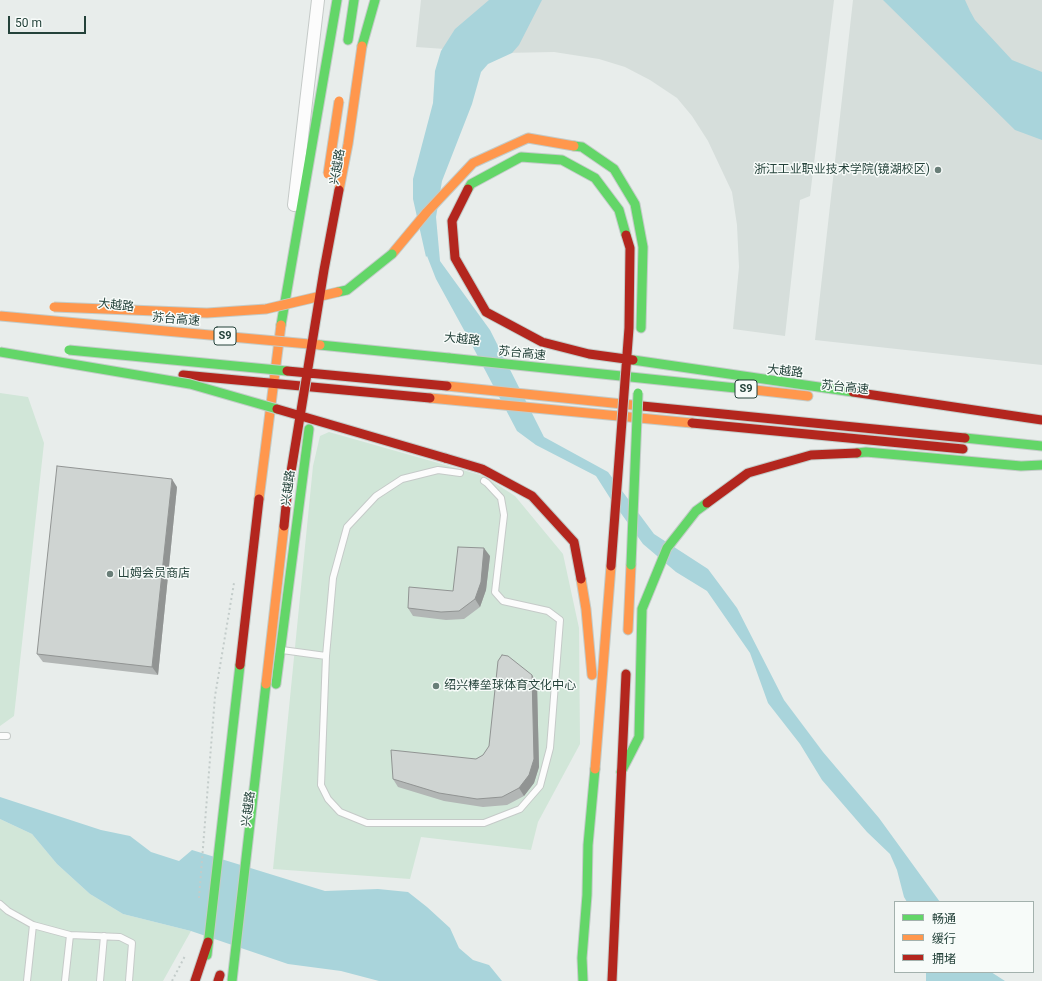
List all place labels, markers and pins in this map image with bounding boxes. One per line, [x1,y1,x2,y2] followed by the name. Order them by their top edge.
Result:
[754,163,930,177] place label: 浙江工业职业技术学院(镜湖校区)
[933,165,943,175] marker: 浙江工业职业技术学院(镜湖校区)
[118,567,190,581] place label: 山姆会员商店
[105,569,115,579] marker: 山姆会员商店
[444,679,576,693] place label: 绍兴棒垒球体育文化中心
[431,681,441,691] marker: 绍兴棒垒球体育文化中心

